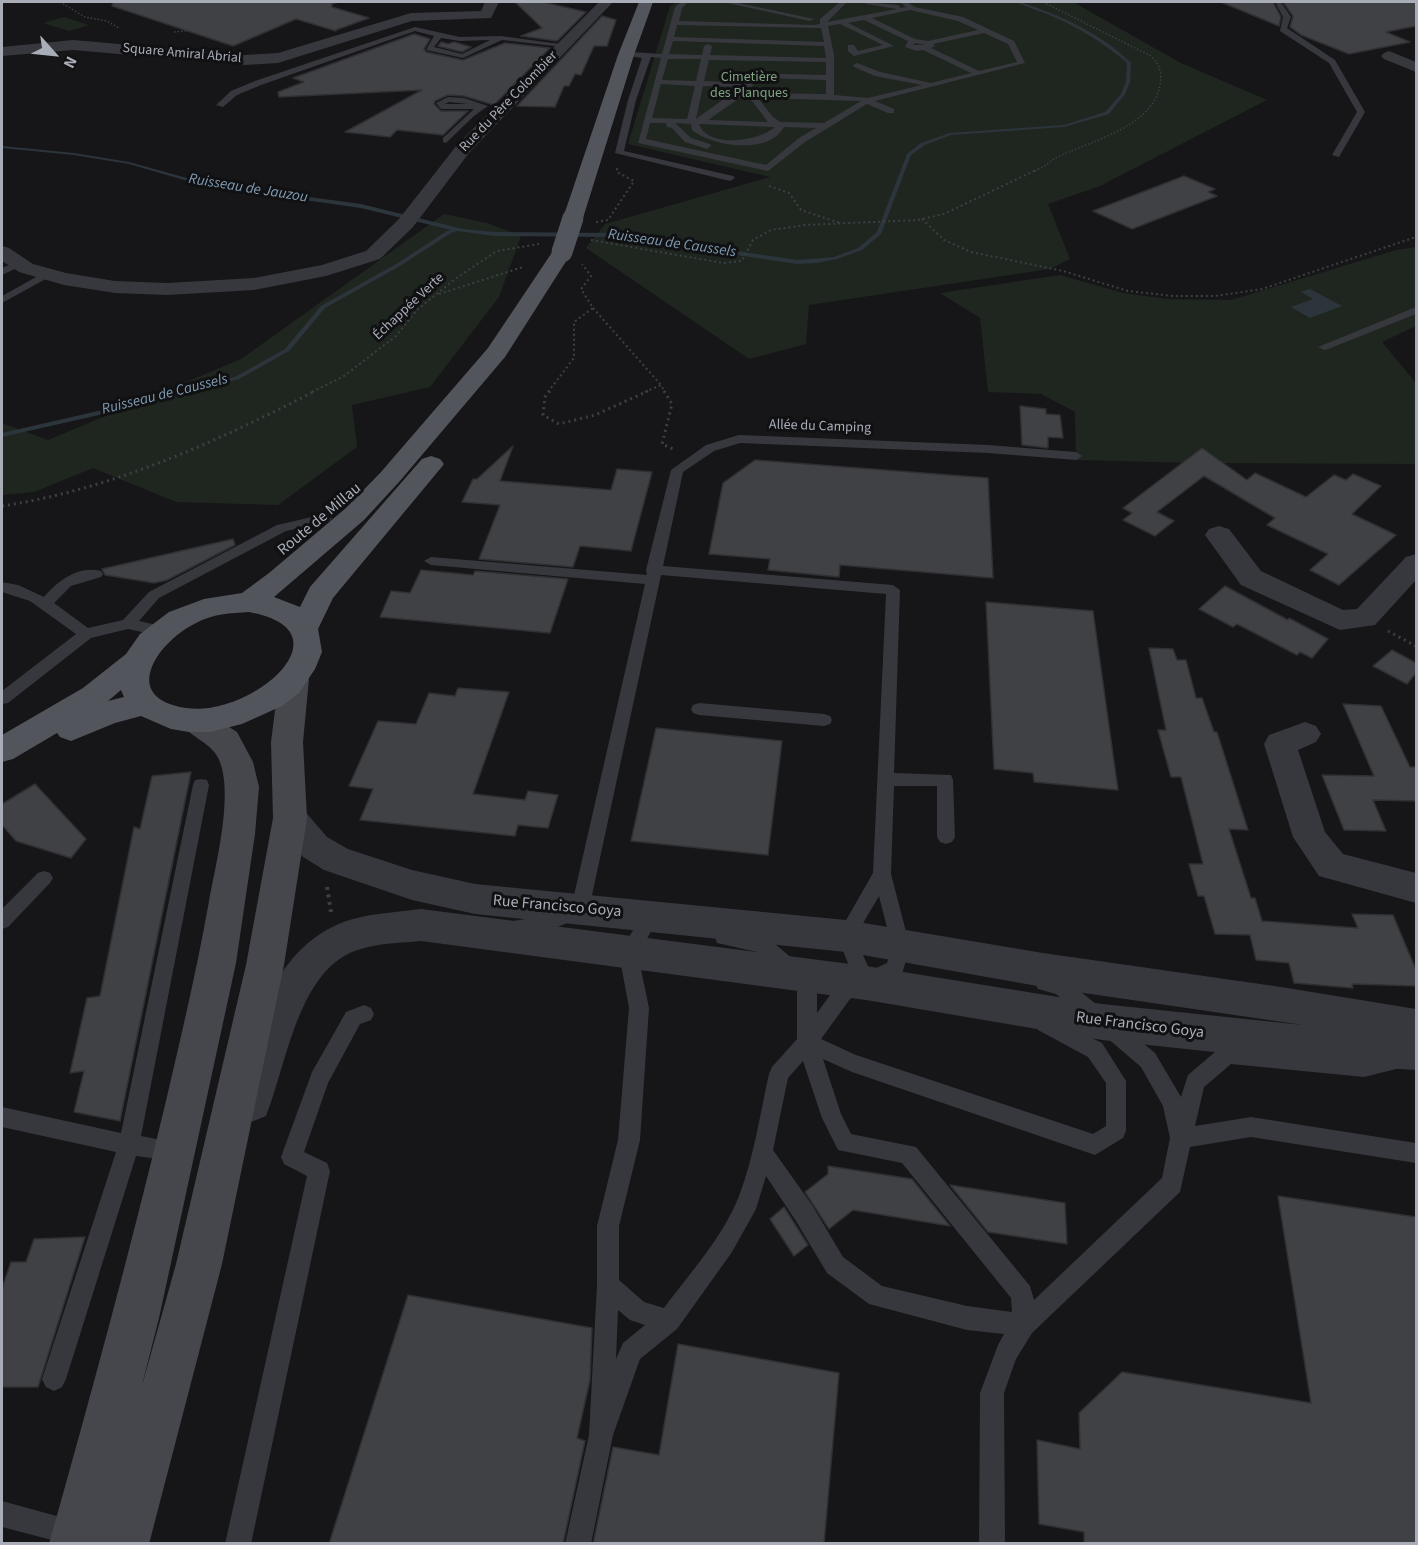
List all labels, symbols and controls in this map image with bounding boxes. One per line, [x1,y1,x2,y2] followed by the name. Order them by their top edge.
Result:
[24,24,84,84] north arrow
[122,40,242,68] street label: Square Amiral Abrial
[456,48,562,156] street label: Rue du Père Colombier
[58,52,82,72] text: N
[710,70,788,102] park label: Cimetière des Planques
[187,171,309,207] water label: Ruisseau de Jauzou
[607,226,737,262] water label: Ruisseau de Caussels
[370,270,448,344] street label: Échappée Verte
[100,371,230,419] water label: Ruisseau de Caussels
[769,417,871,437] street label: Allée du Camping
[274,479,366,561] street label: Route de Millau
[492,892,622,922] street label: Rue Francisco Goya
[1075,1009,1205,1043] street label: Rue Francisco Goya

